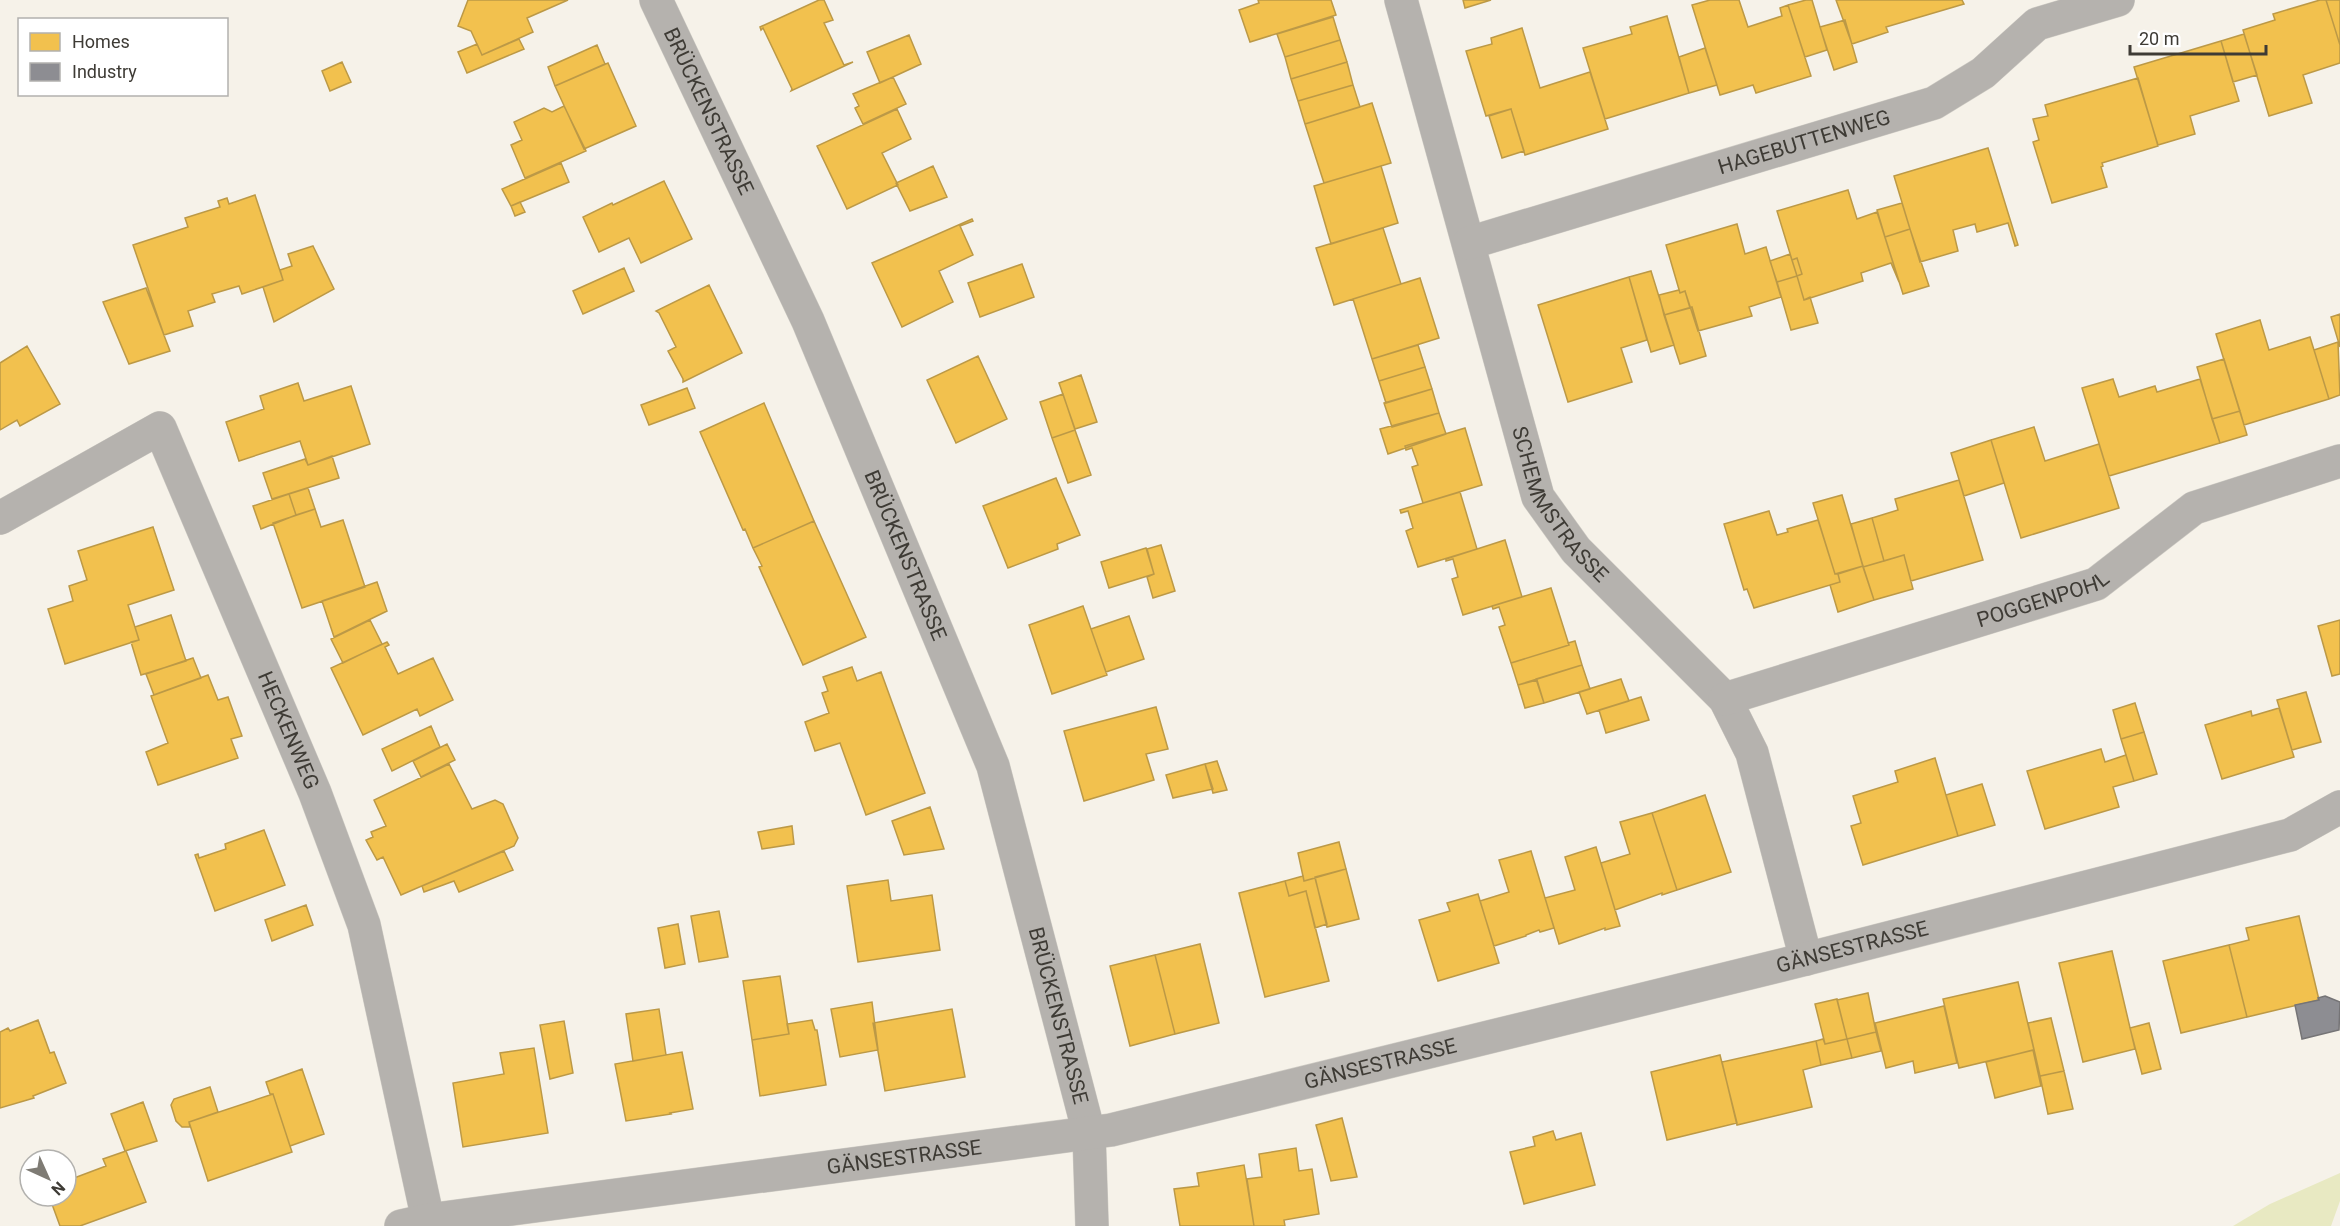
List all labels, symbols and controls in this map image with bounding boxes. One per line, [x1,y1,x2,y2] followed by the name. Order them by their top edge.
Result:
[18,18,228,96] legend
[2130,18,2266,56] scale bar
[659,24,758,199] street label: BRÜCKENSTRASSE
[2139,28,2179,49] text: 20 m
[72,31,130,52] text: Homes
[72,61,137,82] text: Industry
[1715,105,1893,179] street label: HAGEBUTTENWEG
[1507,424,1613,587] street label: SCHEMMSTRASSE
[859,467,951,644] street label: BRÜCKENSTRASSE
[1974,566,2114,632] street label: POGGENPOHL
[253,668,324,793] street label: HECKENWEG
[1774,916,1931,978] street label: GÄNSESTRASSE
[1024,924,1093,1107] street label: BRÜCKENSTRASSE
[1302,1033,1459,1094] street label: GÄNSESTRASSE
[825,1135,983,1179] street label: GÄNSESTRASSE
[18,1148,78,1208] north arrow
[48,1178,69,1199] text: N

